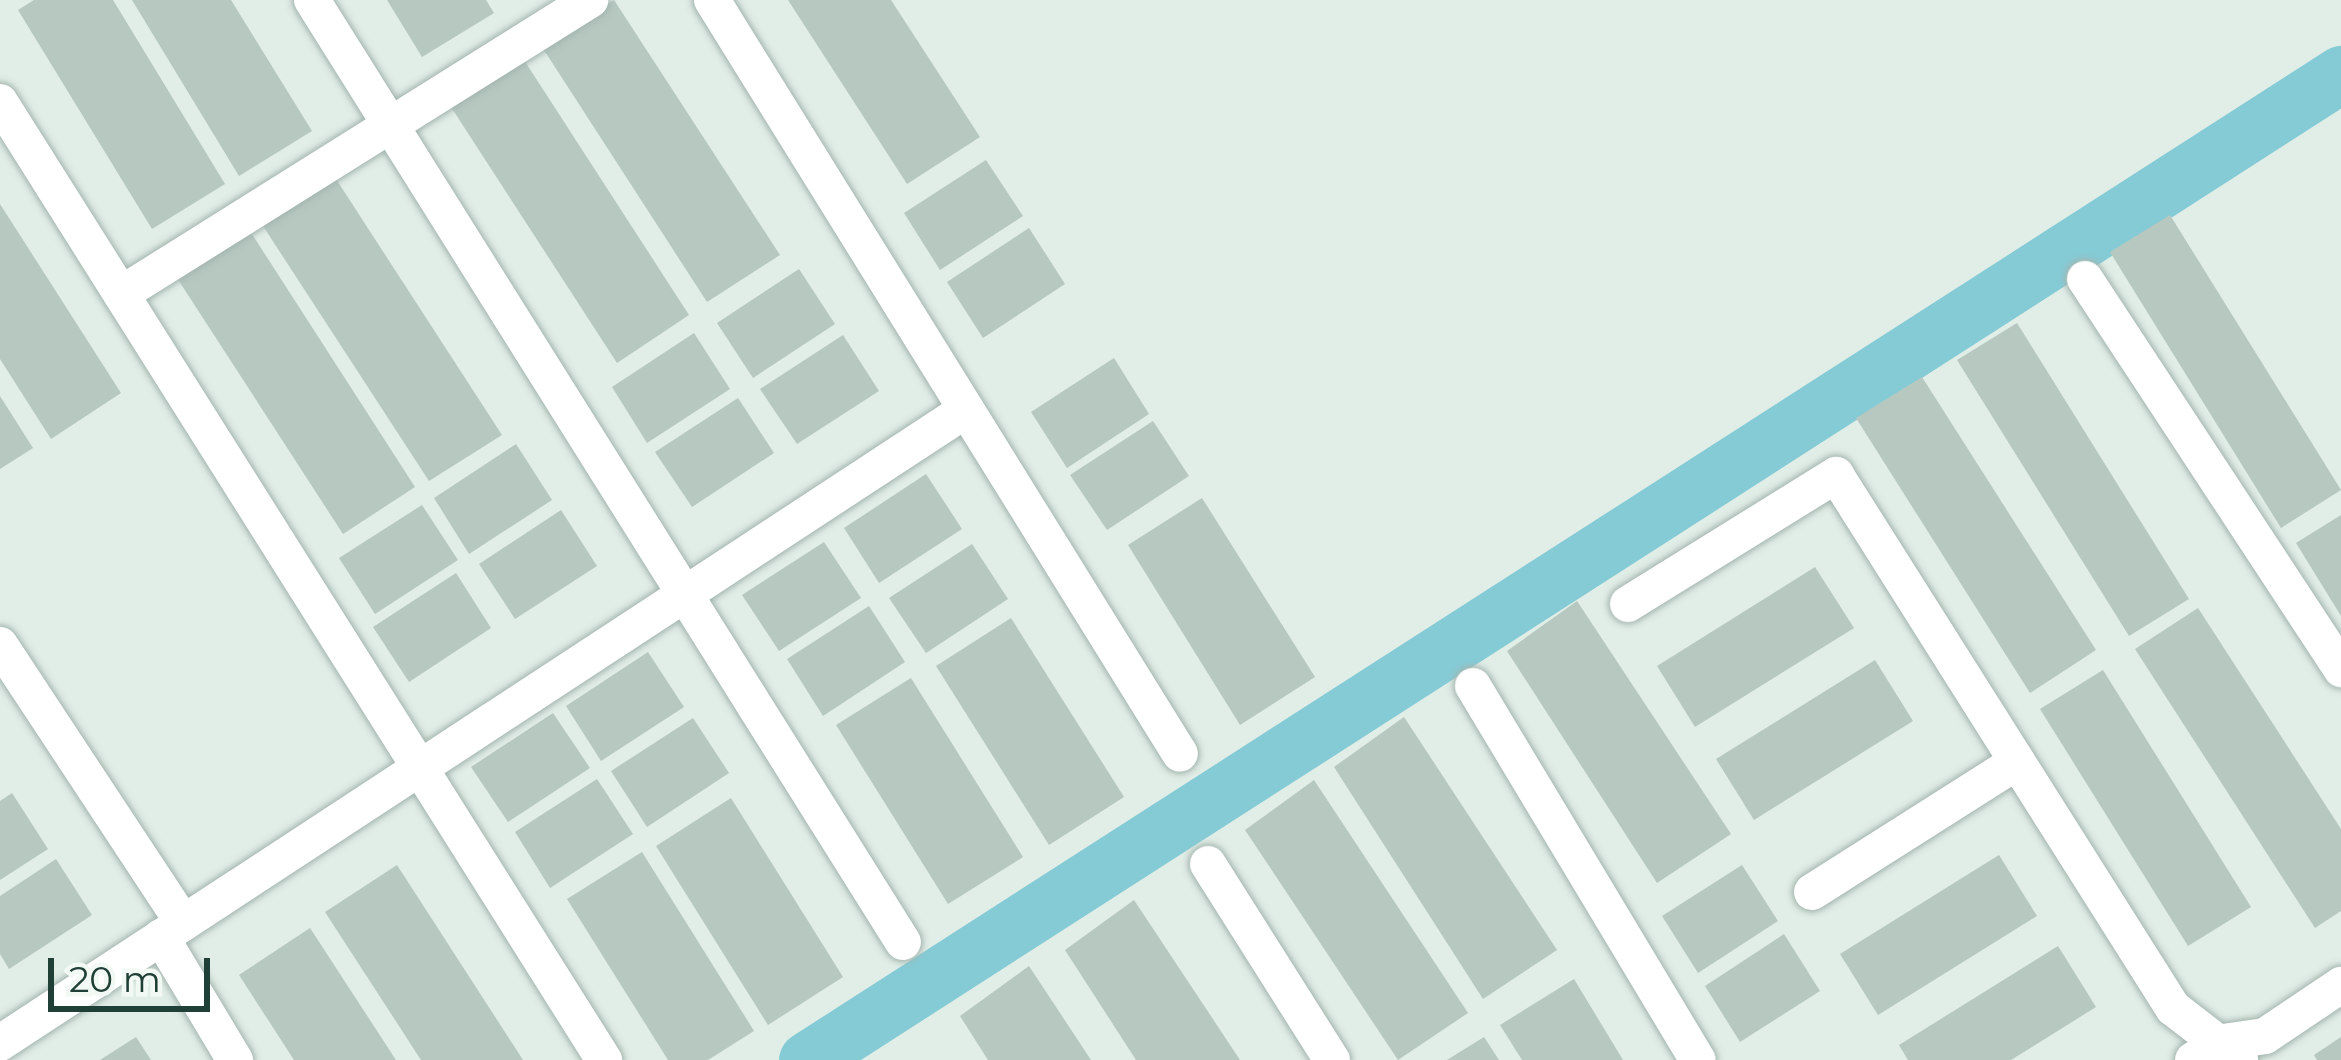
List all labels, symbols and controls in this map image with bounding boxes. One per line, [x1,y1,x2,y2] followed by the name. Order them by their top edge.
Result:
[54,934,216,1008] scale bar
[69,957,161,1001] text: 20 m

